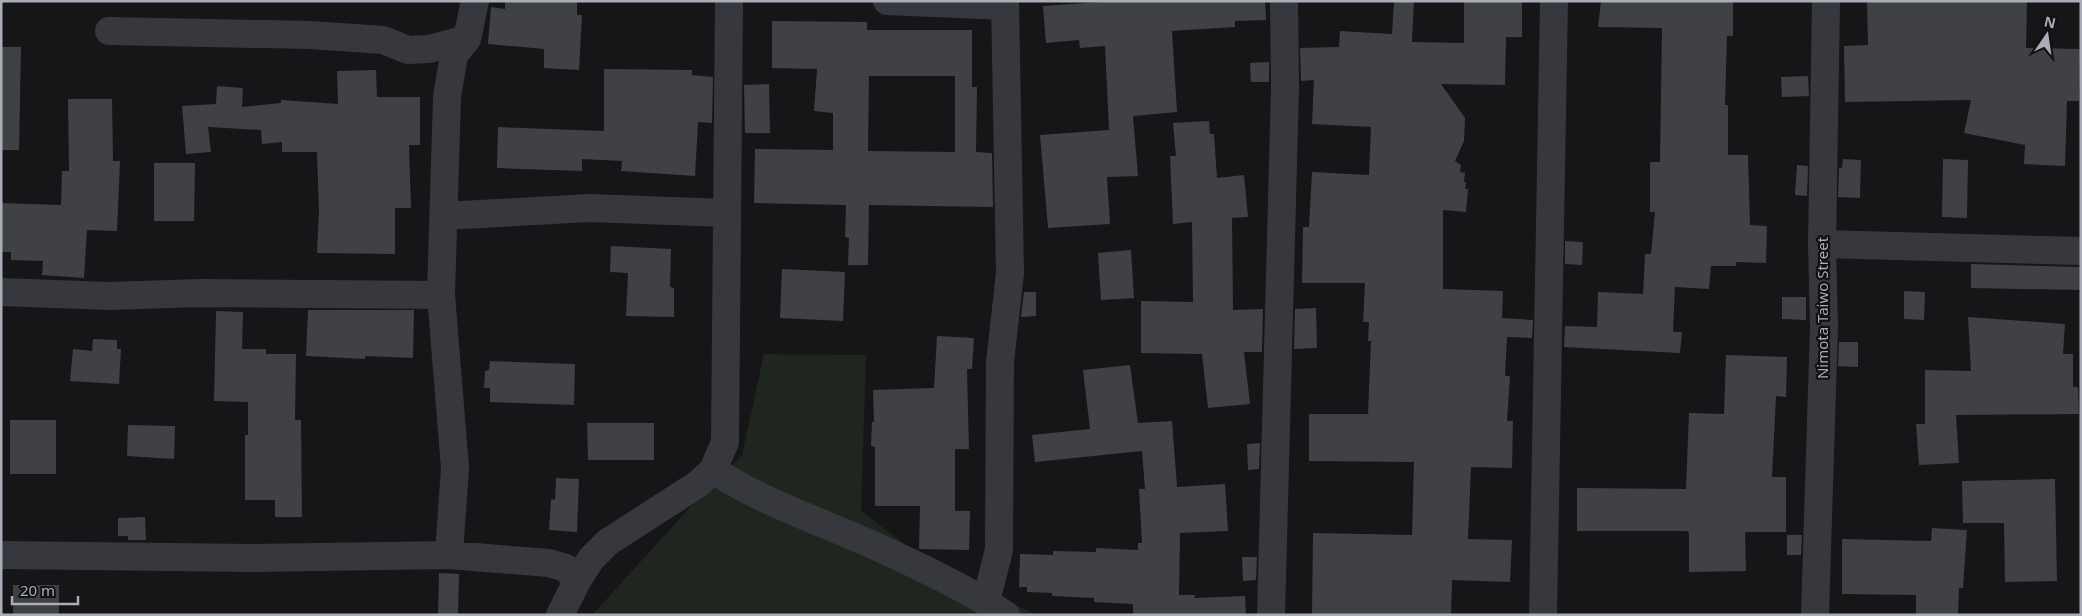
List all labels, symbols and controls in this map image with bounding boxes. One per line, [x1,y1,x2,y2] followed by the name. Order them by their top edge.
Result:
[2022,10,2072,60] north arrow
[2042,11,2058,32] text: N
[1812,236,1832,379] street label: Nimota Taiwo Street
[12,574,79,606] scale bar
[20,580,55,600] text: 20 m

